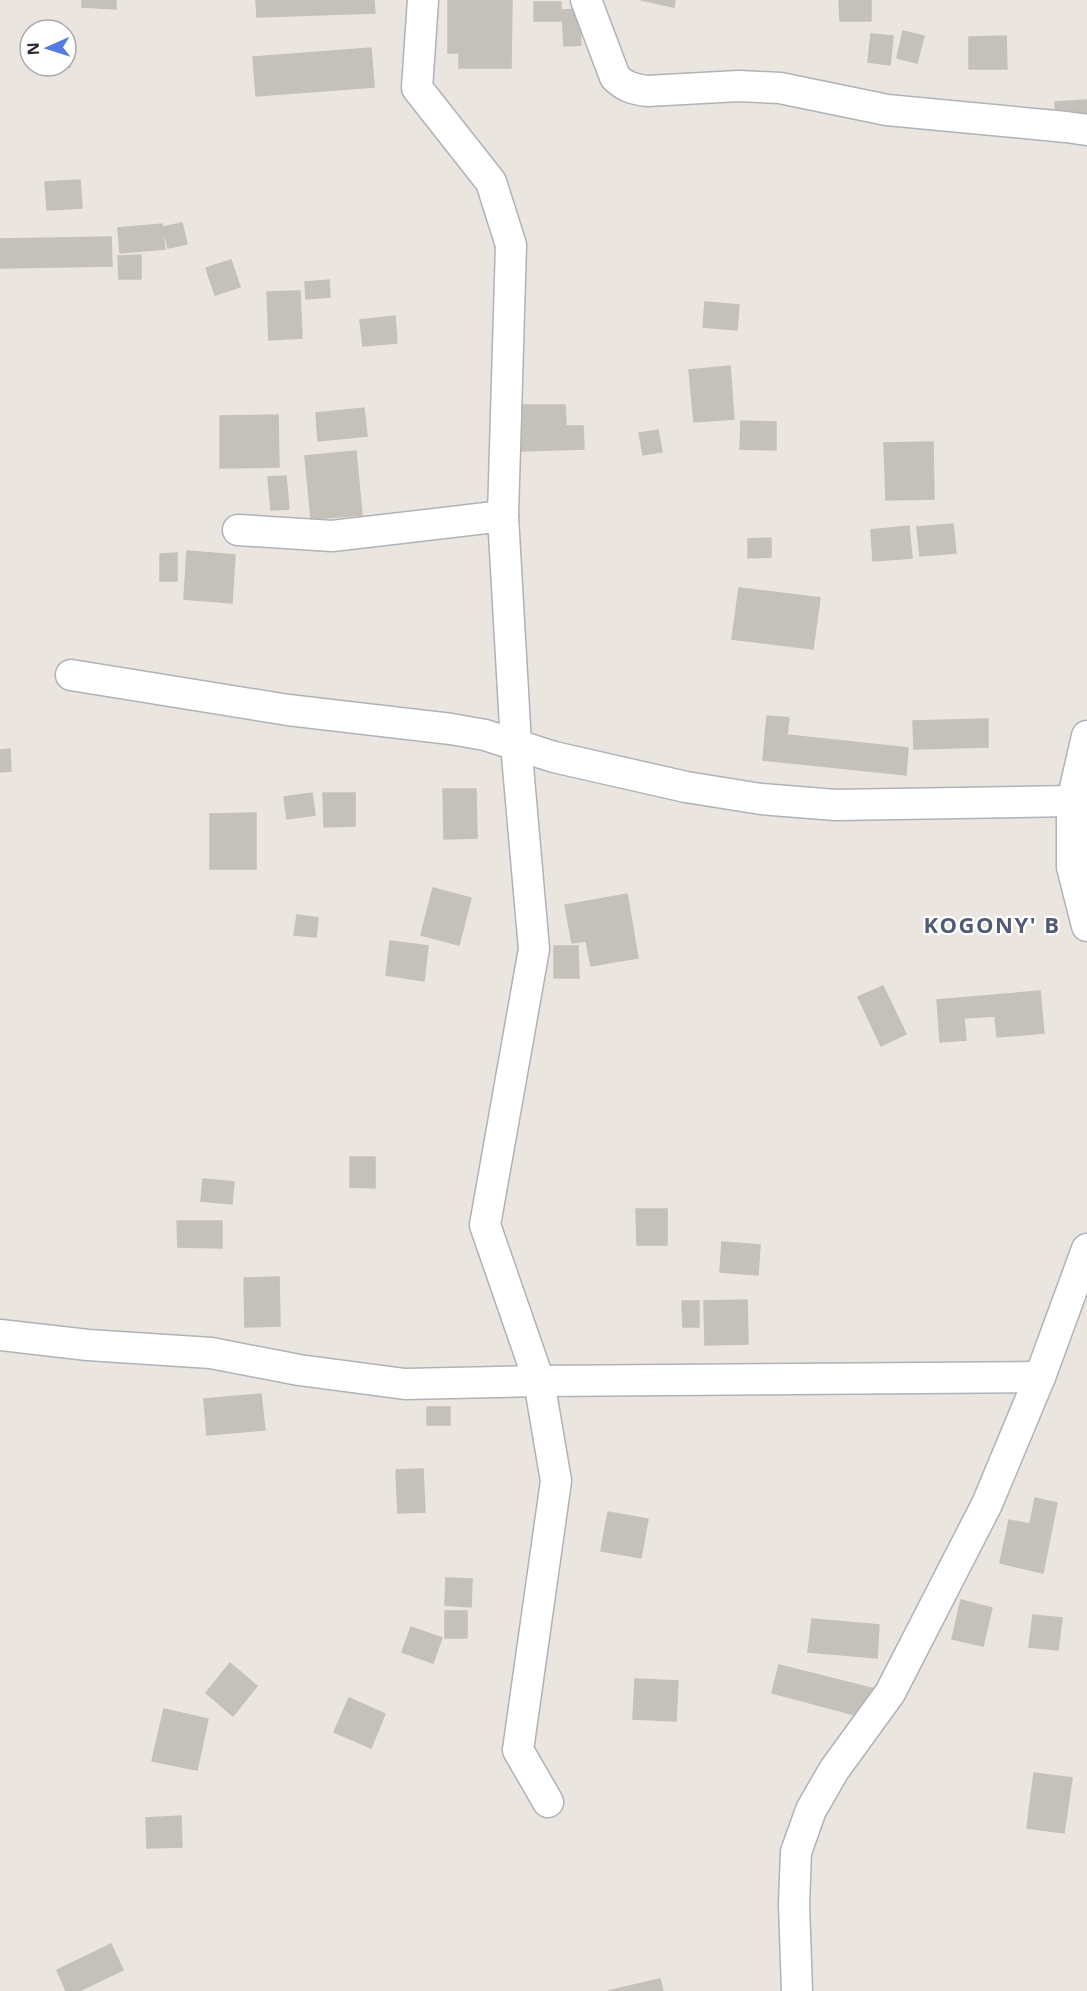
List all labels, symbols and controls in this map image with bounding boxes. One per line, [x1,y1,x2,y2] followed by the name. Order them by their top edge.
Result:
[18,18,78,78] north arrow
[22,42,44,56] text: N
[923,909,1061,939] district label: KOGONY' B

